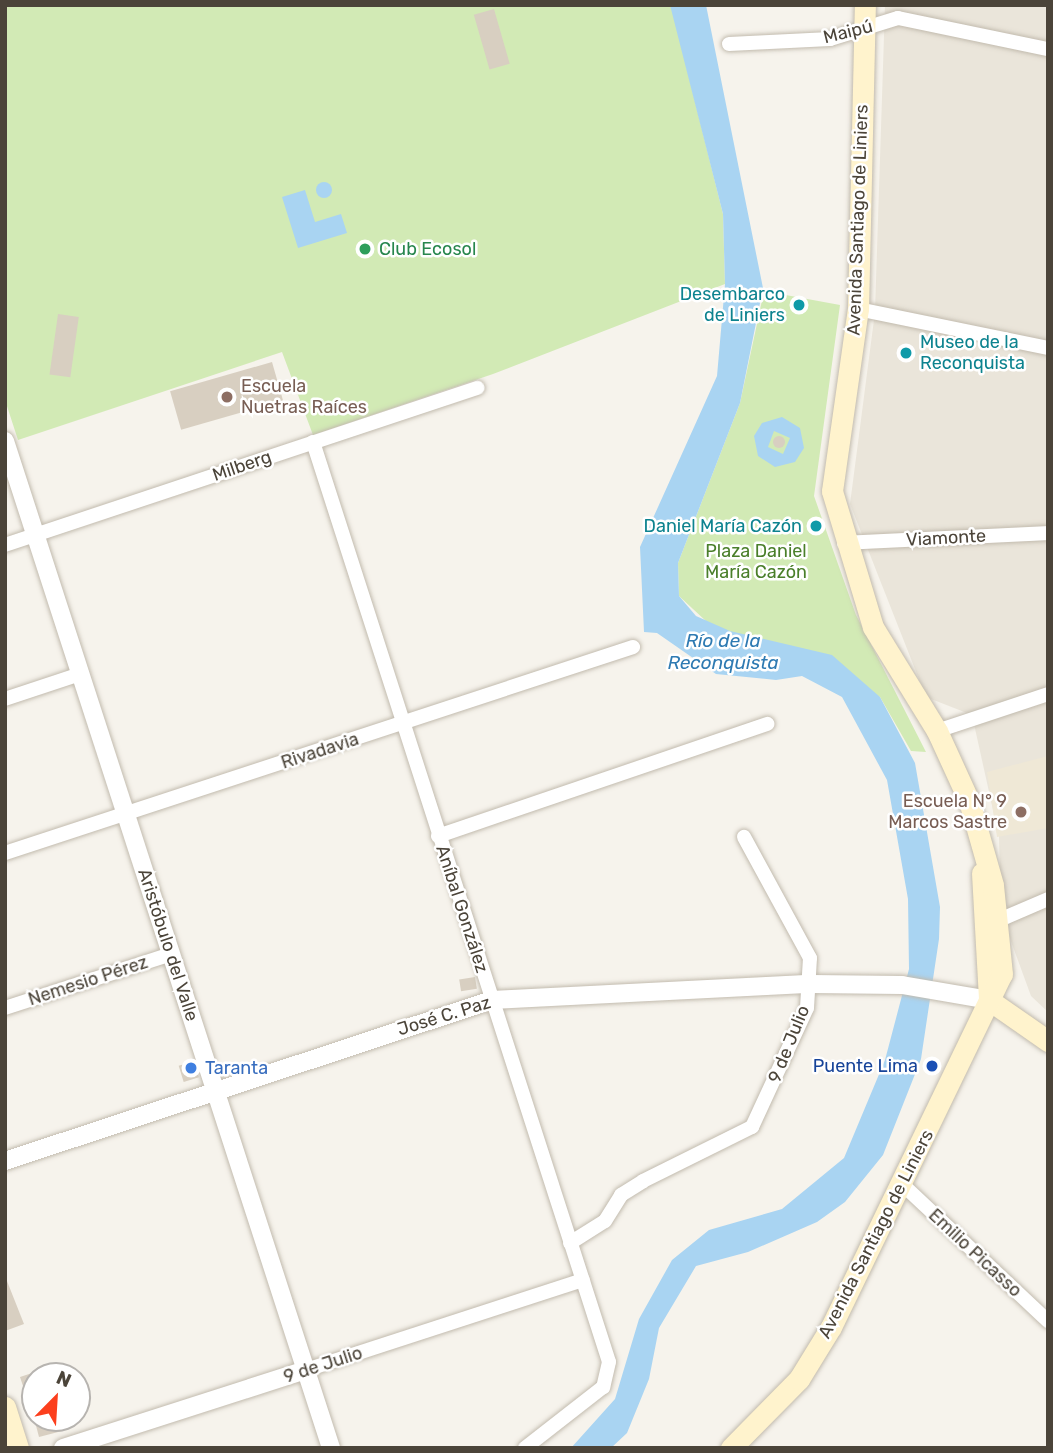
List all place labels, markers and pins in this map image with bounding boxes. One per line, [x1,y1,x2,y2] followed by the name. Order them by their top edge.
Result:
[379,238,476,260] place label: Club Ecosol
[357,241,373,257] marker: Club Ecosol
[680,284,785,326] place label: Desembarco de Liniers
[791,297,807,313] marker: Desembarco de Liniers
[920,332,1025,374] place label: Museo de la Reconquista
[898,345,914,361] marker: Museo de la Reconquista
[241,376,367,418] place label: Escuela Nuetras Raíces
[219,389,235,405] marker: Escuela Nuetras Raíces
[644,515,802,537] place label: Daniel María Cazón
[808,518,824,534] marker: Daniel María Cazón
[888,791,1007,834] place label: Escuela N° 9 Marcos Sastre
[1013,804,1029,820] marker: Escuela N° 9 Marcos Sastre
[813,1055,918,1077] place label: Puente Lima
[205,1057,268,1079] place label: Taranta
[924,1058,940,1074] marker: Puente Lima
[183,1060,199,1076] marker: Taranta

